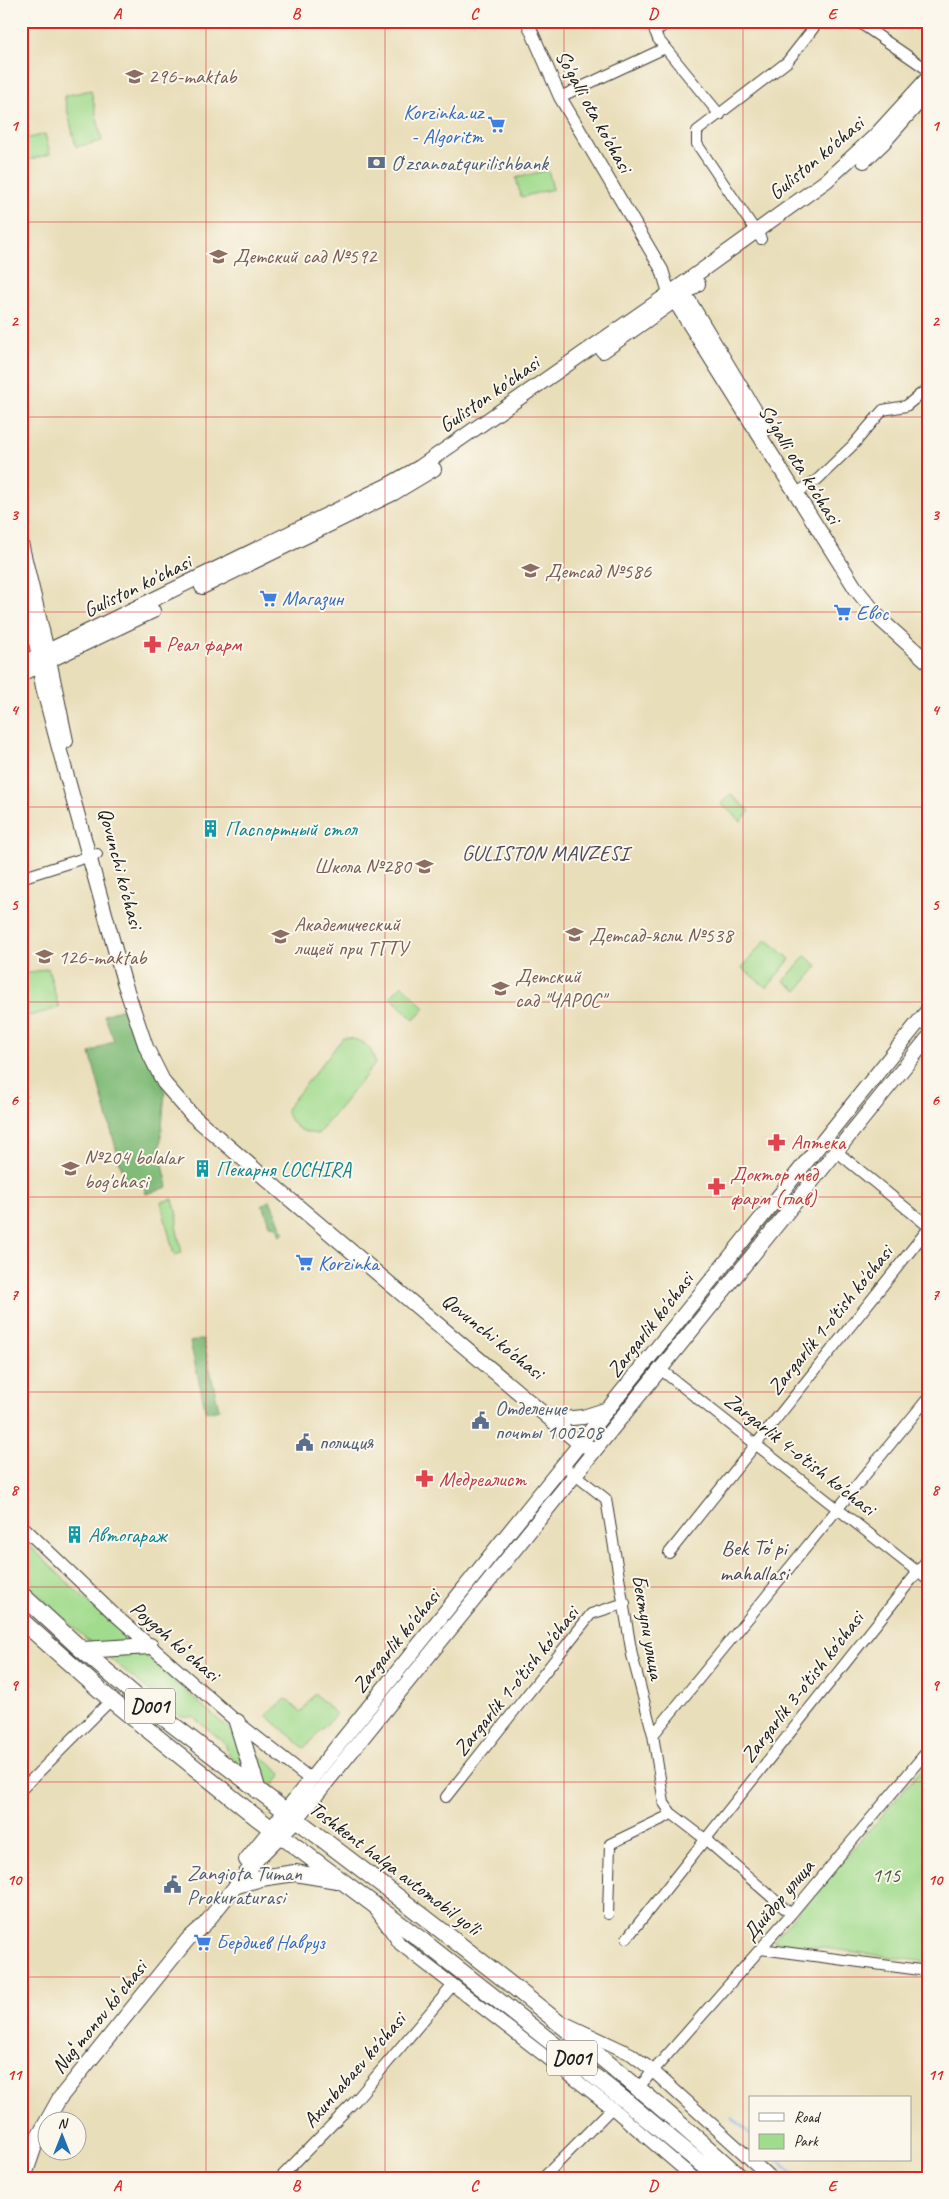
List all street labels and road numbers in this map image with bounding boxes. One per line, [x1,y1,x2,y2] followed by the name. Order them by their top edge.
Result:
[550,45,640,179] street label: So'galli ota ko'chasi
[763,109,871,205] street label: Guliston ko'chasi
[434,348,547,438] street label: Guliston ko'chasi
[753,399,849,531] street label: So'galli ota ko'chasi
[79,547,198,623] street label: Guliston ko'chasi
[92,805,150,934] street label: Qovunchi ko'chasi
[762,1238,900,1400] street label: Zargarlik 1-o'tish ko'chasi
[601,1265,701,1383] street label: Zargarlik ko'chasi
[437,1287,552,1387] street label: Qovunchi ko'chasi
[719,1387,883,1523] street label: Zargarlik 4-o'tish ko'chasi
[626,1573,670,1684] street label: Бектупи улица
[346,1582,448,1698] street label: Zargarlik ko'chasi
[125,1595,227,1689] street label: Poygoh koʻchasi
[448,1599,586,1761] street label: Zargarlik 1-o'tish ko'chasi
[735,1604,871,1768] street label: Zargarlik 3-o'tish ko'chasi
[125,1688,175,1724] road number: D001
[304,1795,488,1943] street label: Toshkent halqa avtomobil yo'li
[736,1853,821,1946] street label: Дийдор улица
[45,1953,154,2079] street label: Nugʻmonov koʻchasi
[297,2005,413,2133] street label: Axunbabaev ko'chasi
[547,2040,597,2076] road number: D001

